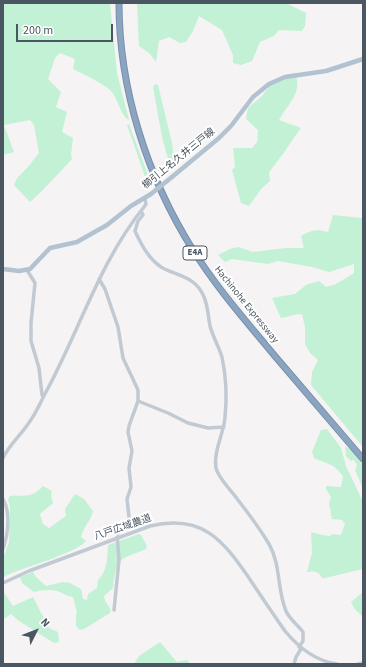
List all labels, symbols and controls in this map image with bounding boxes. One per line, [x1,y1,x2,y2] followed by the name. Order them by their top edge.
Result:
[18,16,115,42] scale bar
[23,22,53,39] text: 200 m
[140,126,218,192] street label: 櫛引上名久井三戸線
[183,246,207,260] road number: E4A
[211,264,281,346] street label: Hachinohe Expressway
[93,513,153,543] street label: 八戸広域農道
[16,611,56,651] north arrow
[37,615,53,630] text: N

